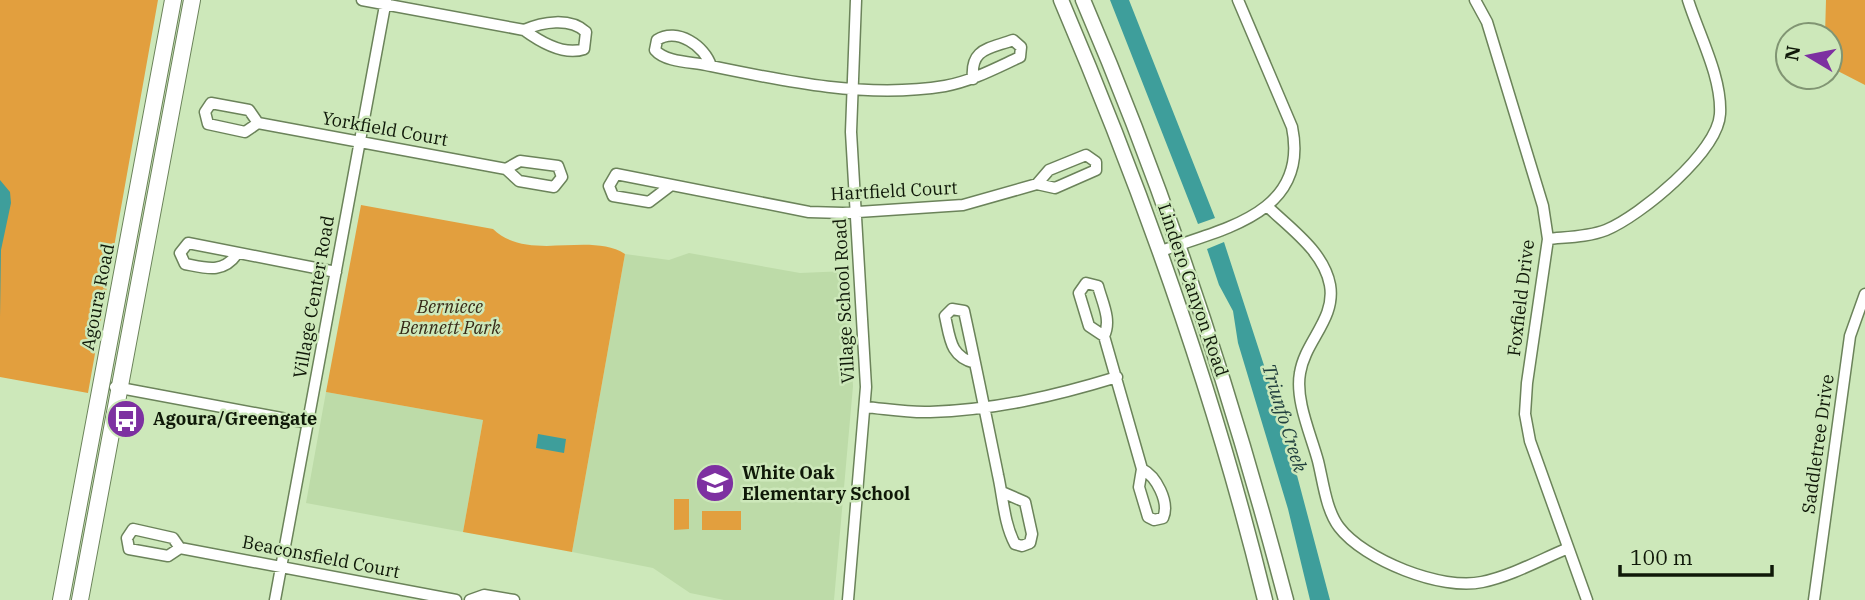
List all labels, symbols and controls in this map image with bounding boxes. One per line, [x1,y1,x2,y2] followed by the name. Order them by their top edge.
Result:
[1774,21,1844,91] north arrow
[1779,44,1805,63] text: N
[320,106,450,151] street label: Yorkfield Court
[830,176,958,205] street label: Hartfield Court
[1153,200,1234,379] street label: Lindero Canyon Road
[288,214,339,380] street label: Village Center Road
[828,218,859,384] street label: Village School Road
[1502,238,1539,358] street label: Foxfield Drive
[76,242,119,352] street label: Agoura Road
[398,295,501,339] park label: Berniece Bennett Park
[1257,361,1313,476] water label: Triunfo Creek
[1796,373,1839,515] street label: Saddletree Drive
[105,398,147,440] bus stop icon: Agoura/Greengate
[153,407,317,430] place label: Agoura/Greengate
[742,461,910,505] place label: White Oak Elementary School
[694,462,736,504] school or university icon: White Oak Elementary School
[240,530,402,583] street label: Beaconsfield Court
[1620,534,1772,578] scale bar
[1630,543,1693,571] text: 100 m

